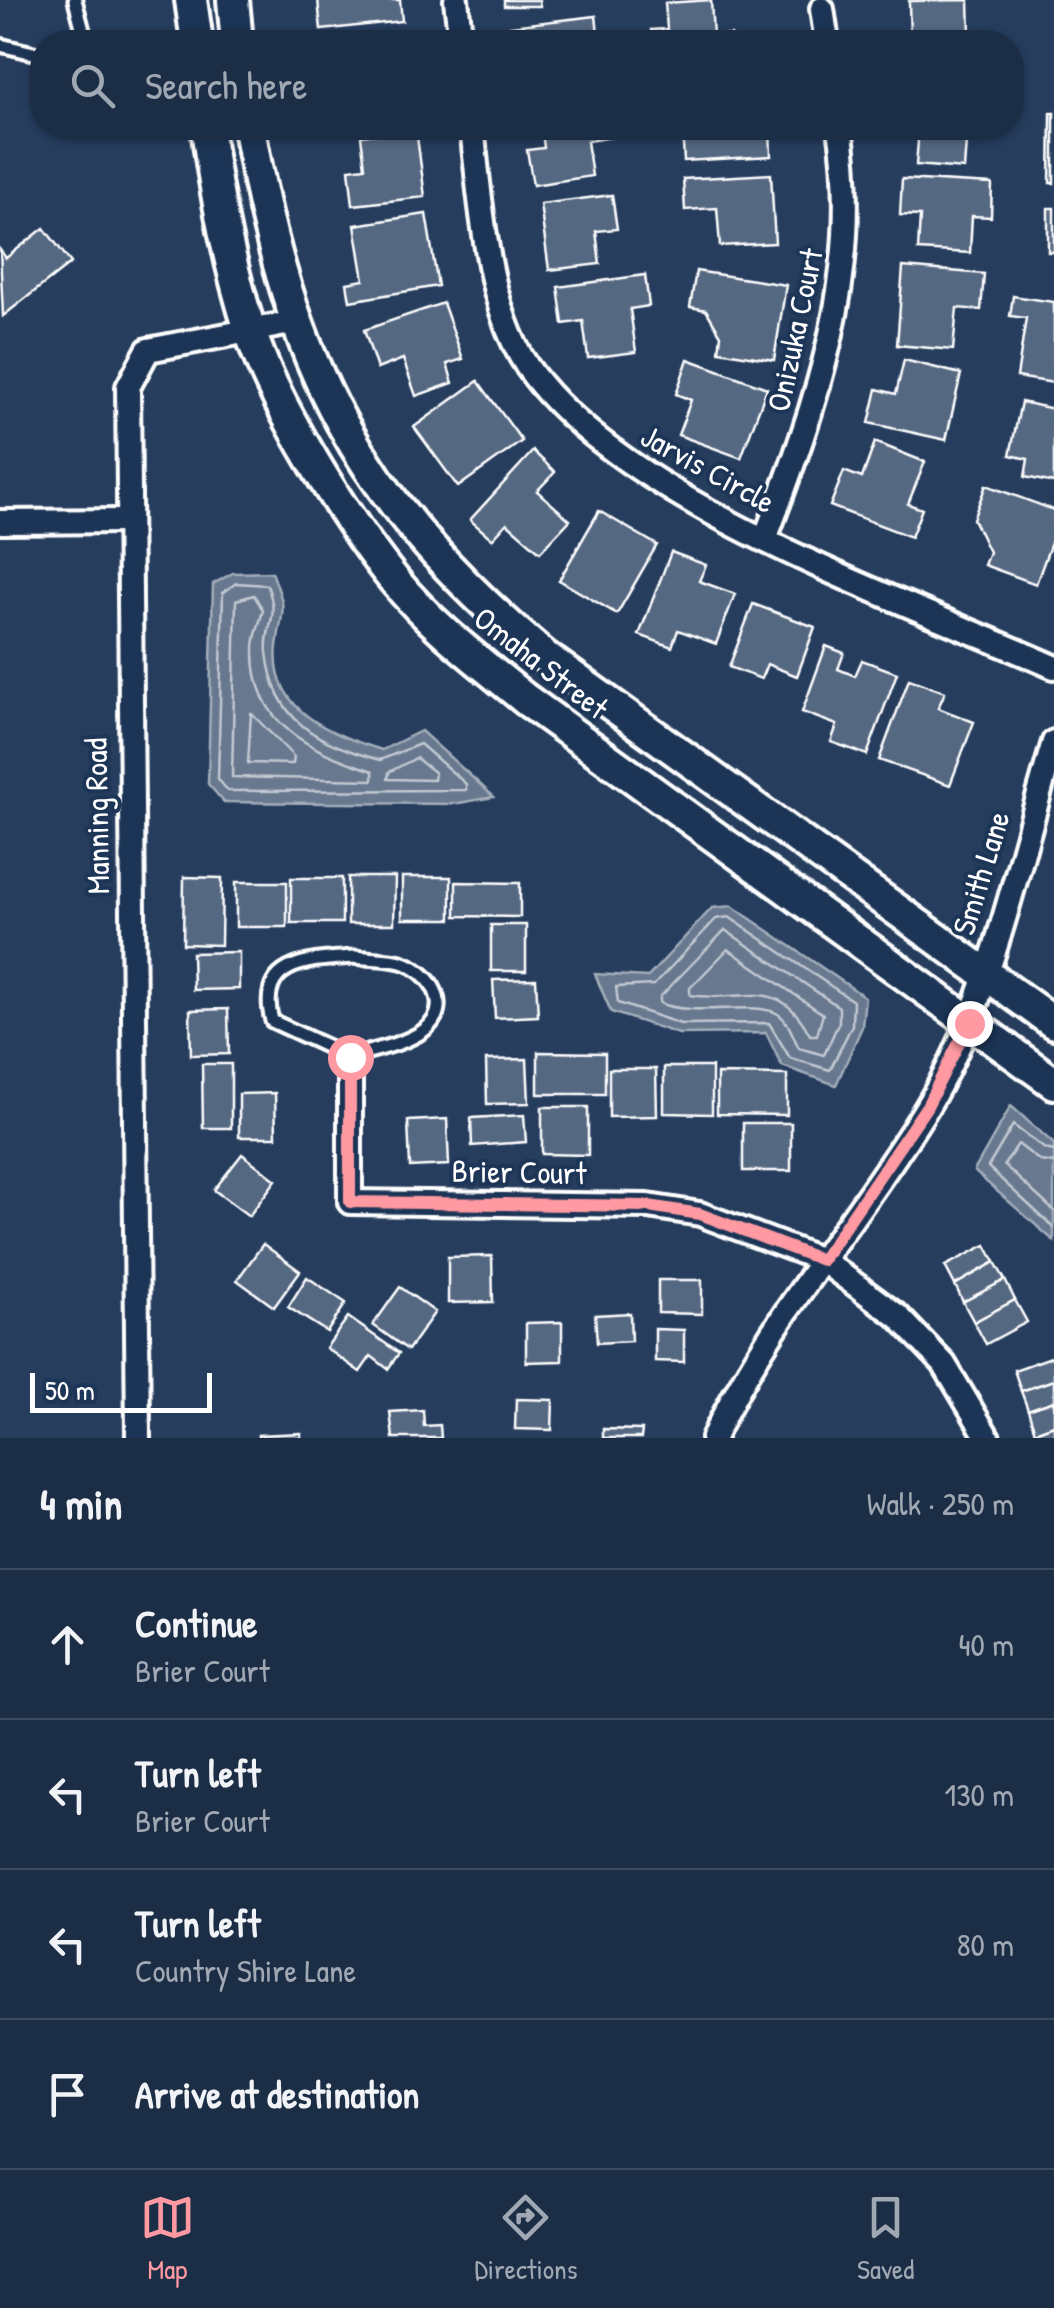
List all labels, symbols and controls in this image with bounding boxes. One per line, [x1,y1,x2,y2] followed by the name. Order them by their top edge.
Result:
[30,30,1024,140] search box
[65,58,120,113] icon: search
[145,59,307,111] text: Search here
[756,243,833,415] street label: Onizuka Court
[634,414,783,523] street label: Jarvis Circle
[465,596,618,729] street label: Omaha Street
[74,738,119,894] street label: Manning Road
[941,806,1020,940] street label: Smith Lane
[947,1001,993,1047] route end
[328,1035,374,1081] route start
[451,1149,588,1194] street label: Brier Court
[30,1368,212,1412] scale bar
[45,1371,95,1409] text: 50 m
[40,1475,122,1532] text: 4 min
[867,1482,1014,1525] text: Walk · 250 m
[135,1597,257,1649] text: Continue
[40,1617,95,1672] icon: ahead
[959,1623,1014,1666] text: 40 m
[135,1649,270,1692] text: Brier Court
[135,1747,260,1799] text: Turn left
[40,1767,95,1822] icon: left
[945,1773,1014,1816] text: 130 m
[135,1799,270,1842] text: Brier Court
[135,1897,260,1949] text: Turn left
[40,1917,95,1972] icon: left
[957,1923,1014,1966] text: 80 m
[135,1949,356,1992] text: Country Shire Lane
[40,2067,95,2122] icon: arrive
[135,2068,419,2120] text: Arrive at destination
[140,2190,195,2288] tab: Map
[474,2190,577,2288] tab: Directions
[857,2190,914,2288] tab: Saved

